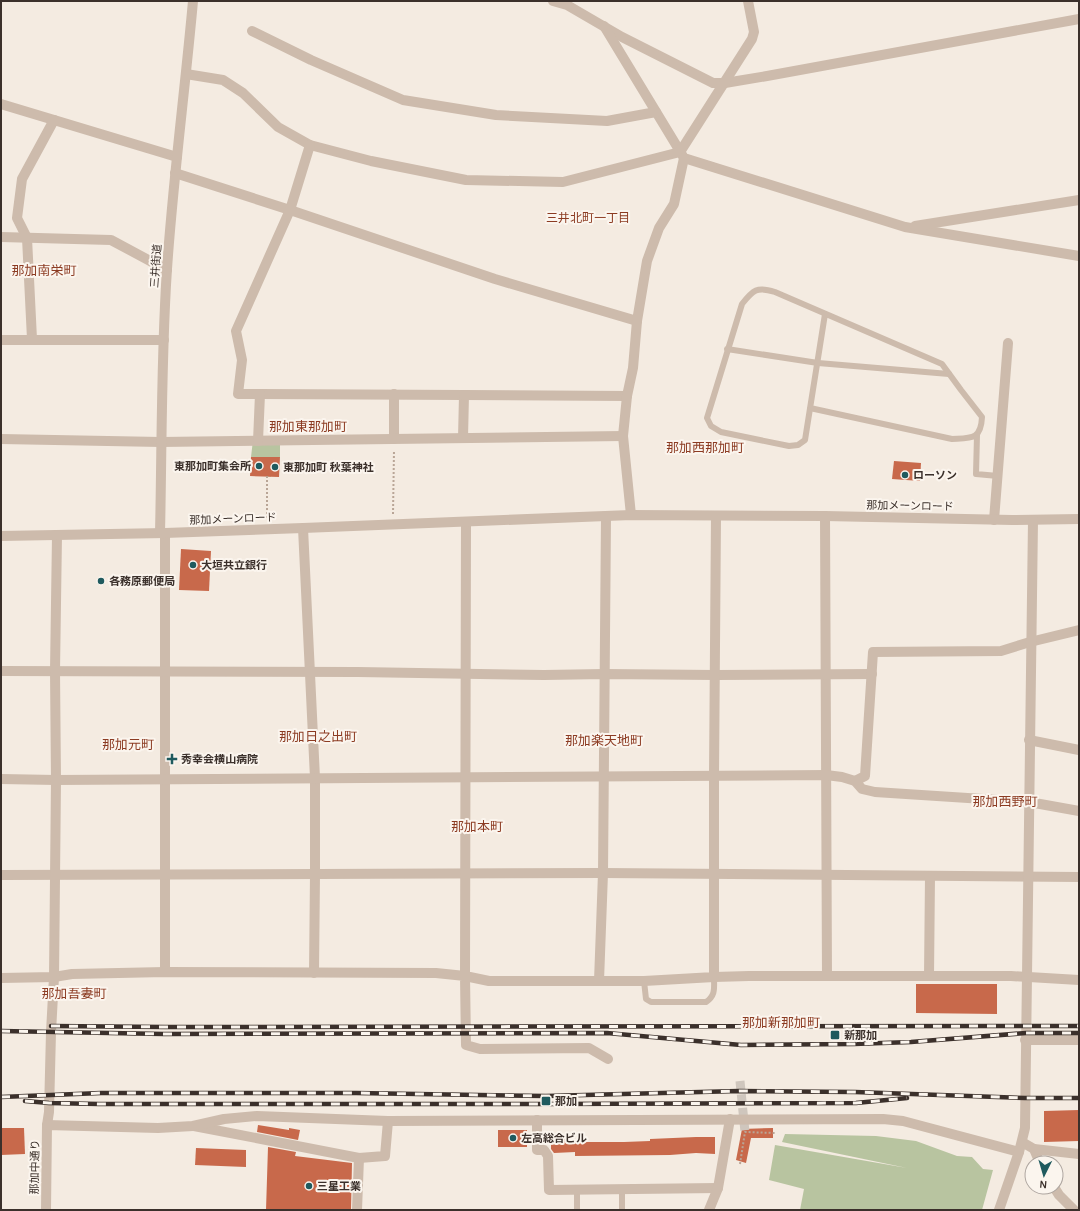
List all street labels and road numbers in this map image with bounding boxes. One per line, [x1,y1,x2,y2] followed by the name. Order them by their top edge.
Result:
[148,244,164,288] street label: 三井街道
[866,499,954,513] street label: 那加メーンロード
[189,511,277,527] street label: 那加メーンロード
[28,1139,42,1195] street label: 那加中通り

